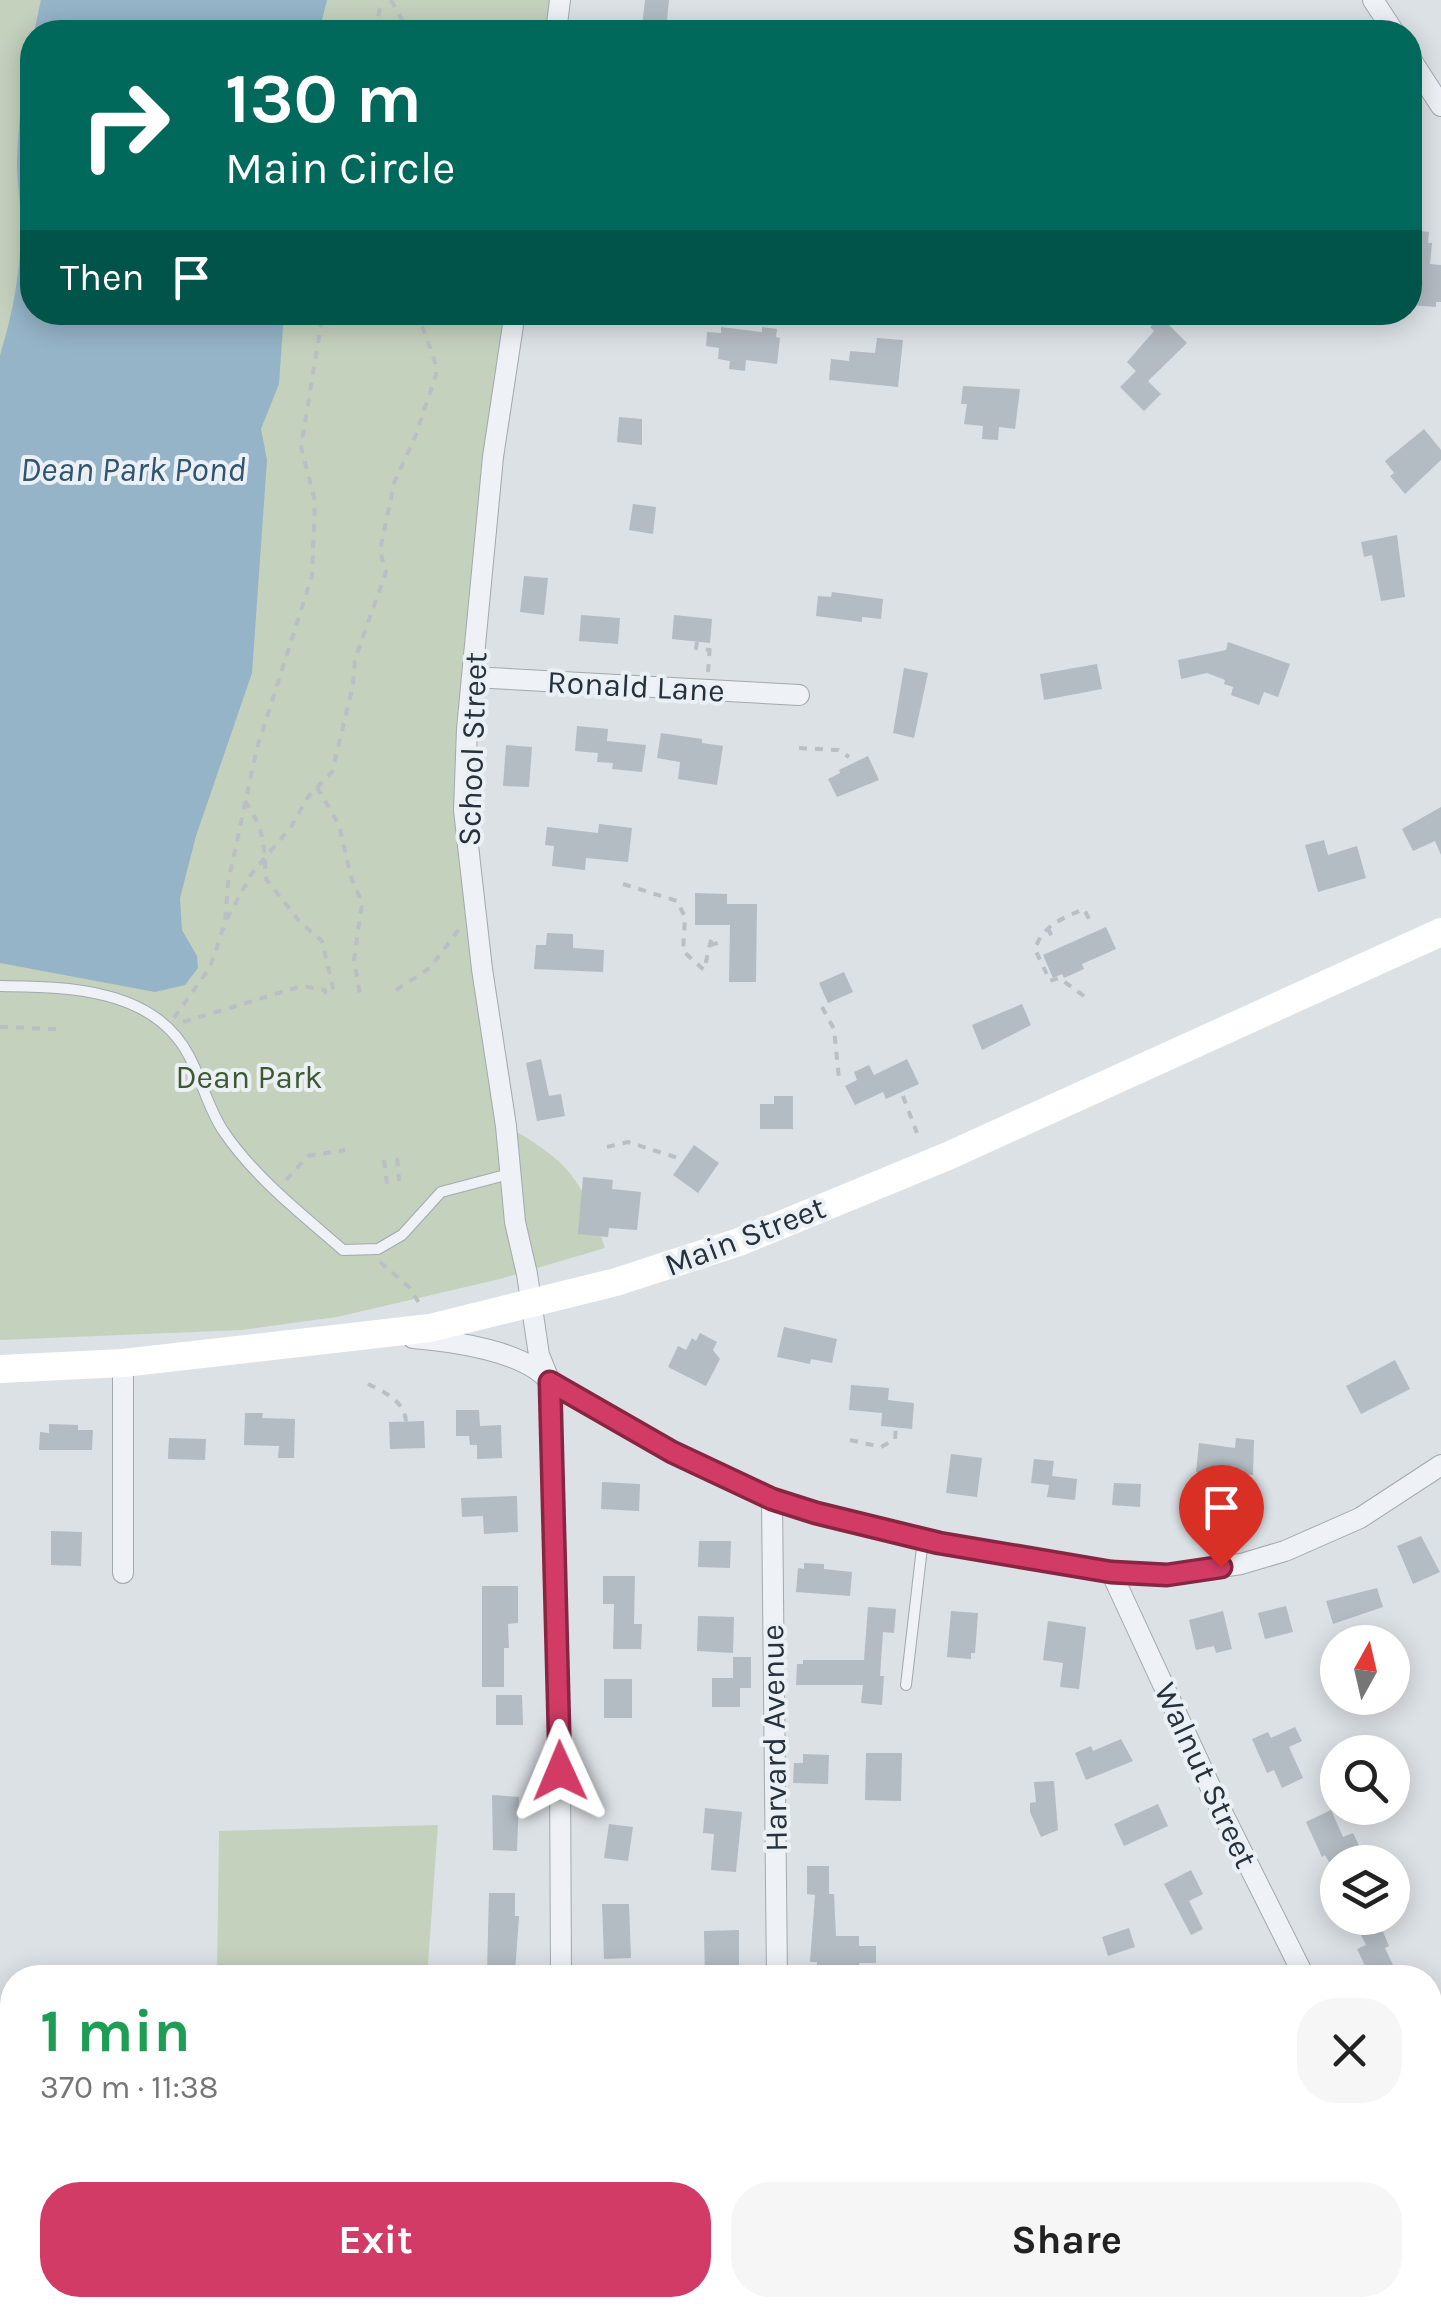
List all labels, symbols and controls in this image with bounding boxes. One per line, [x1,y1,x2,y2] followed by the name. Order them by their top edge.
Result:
[225,58,422,140] text: 130 m
[60,60,190,190] icon: right
[225,142,455,194] text: Main Circle
[164,250,219,305] icon: arrive
[60,255,144,300] text: Then
[20,449,246,490] water label: Dean Park Pond
[451,651,494,847] street label: School Street
[546,663,726,710] street label: Ronald Lane
[175,1059,323,1096] park label: Dean Park
[660,1189,831,1284] street label: Main Street
[1179,1465,1264,1568] pin
[1194,1480,1249,1535] icon: arrive
[754,1624,795,1852] street label: Harvard Avenue
[1320,1625,1410,1715] north arrow
[1320,1625,1410,1935] map controls
[1146,1677,1265,1874] street label: Walnut Street
[508,1719,612,1823] position arrow
[1320,1735,1410,1825] button: search
[1320,1845,1410,1935] button: layers
[40,1996,191,2066] text: 1 min
[1297,1998,1402,2103] button: close
[40,2069,218,2106] text: 370 m · 11:38
[40,2182,711,2297] button: Exit
[731,2182,1402,2297] button: Share

